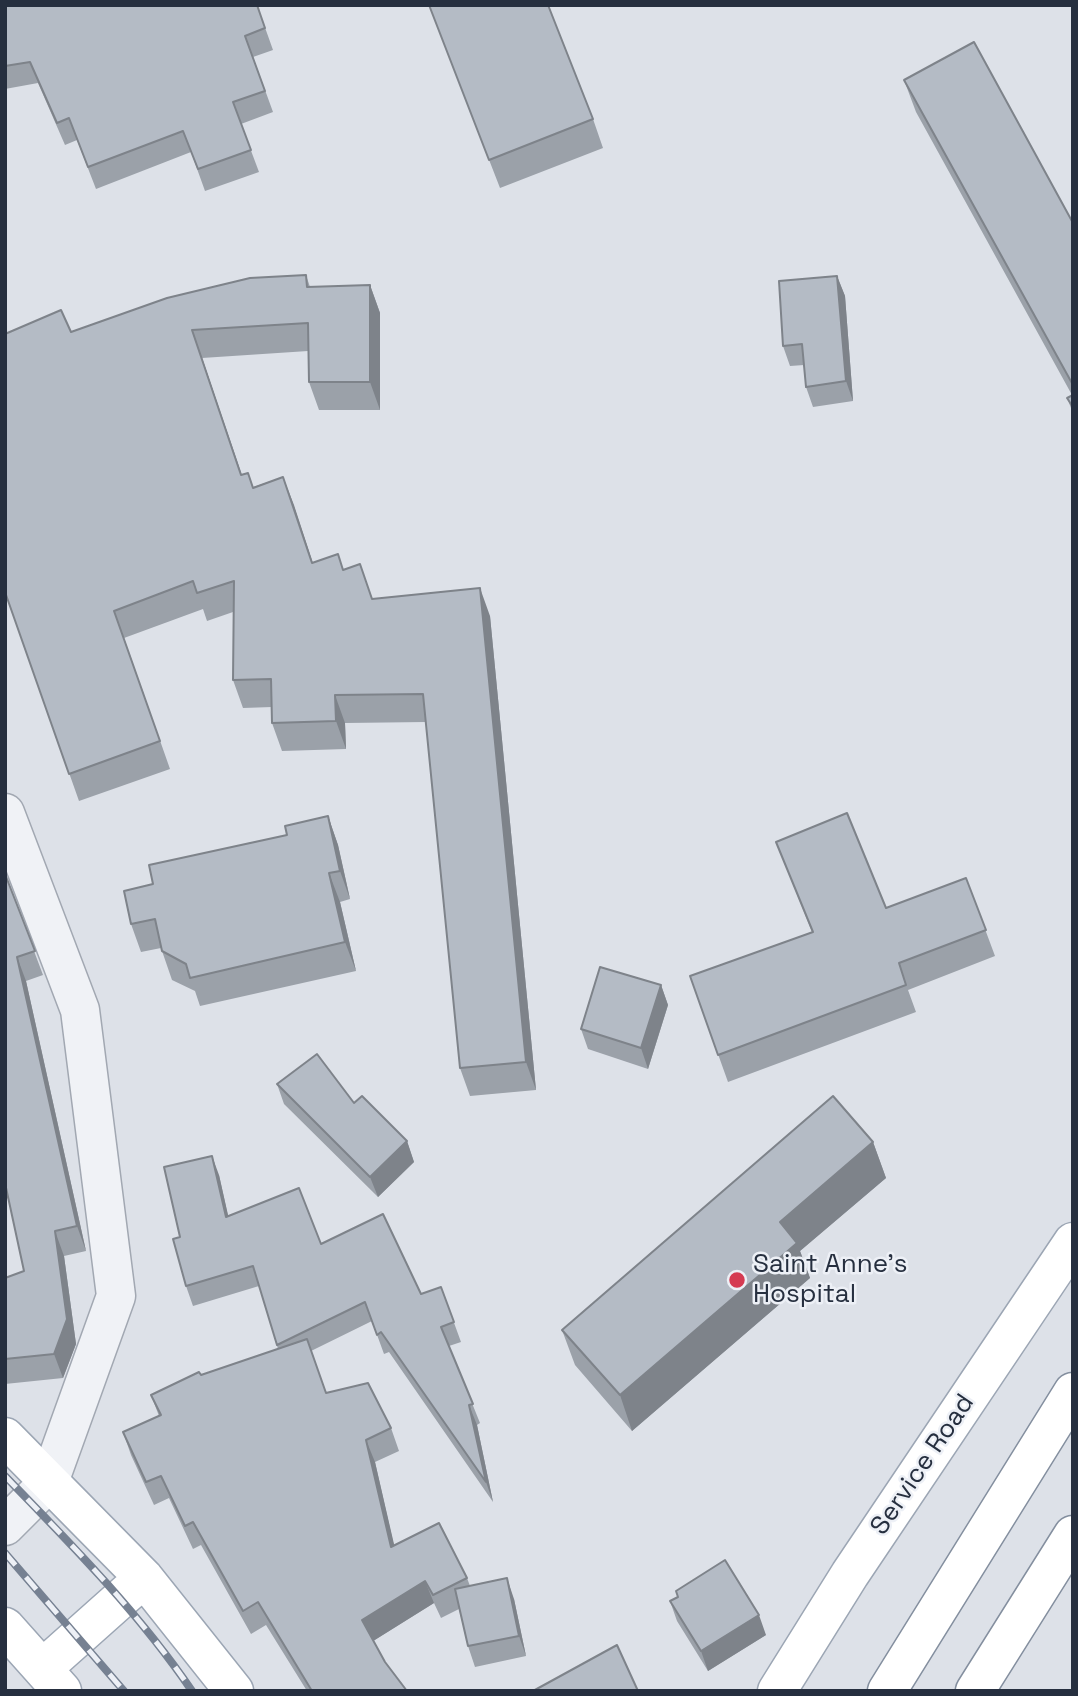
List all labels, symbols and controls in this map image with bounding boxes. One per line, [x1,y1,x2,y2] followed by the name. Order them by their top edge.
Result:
[753,1249,907,1310] place label: Saint Anne's Hospital
[727,1270,747,1290] marker: Saint Anne's Hospital
[865,1389,981,1541] street label: Service Road

